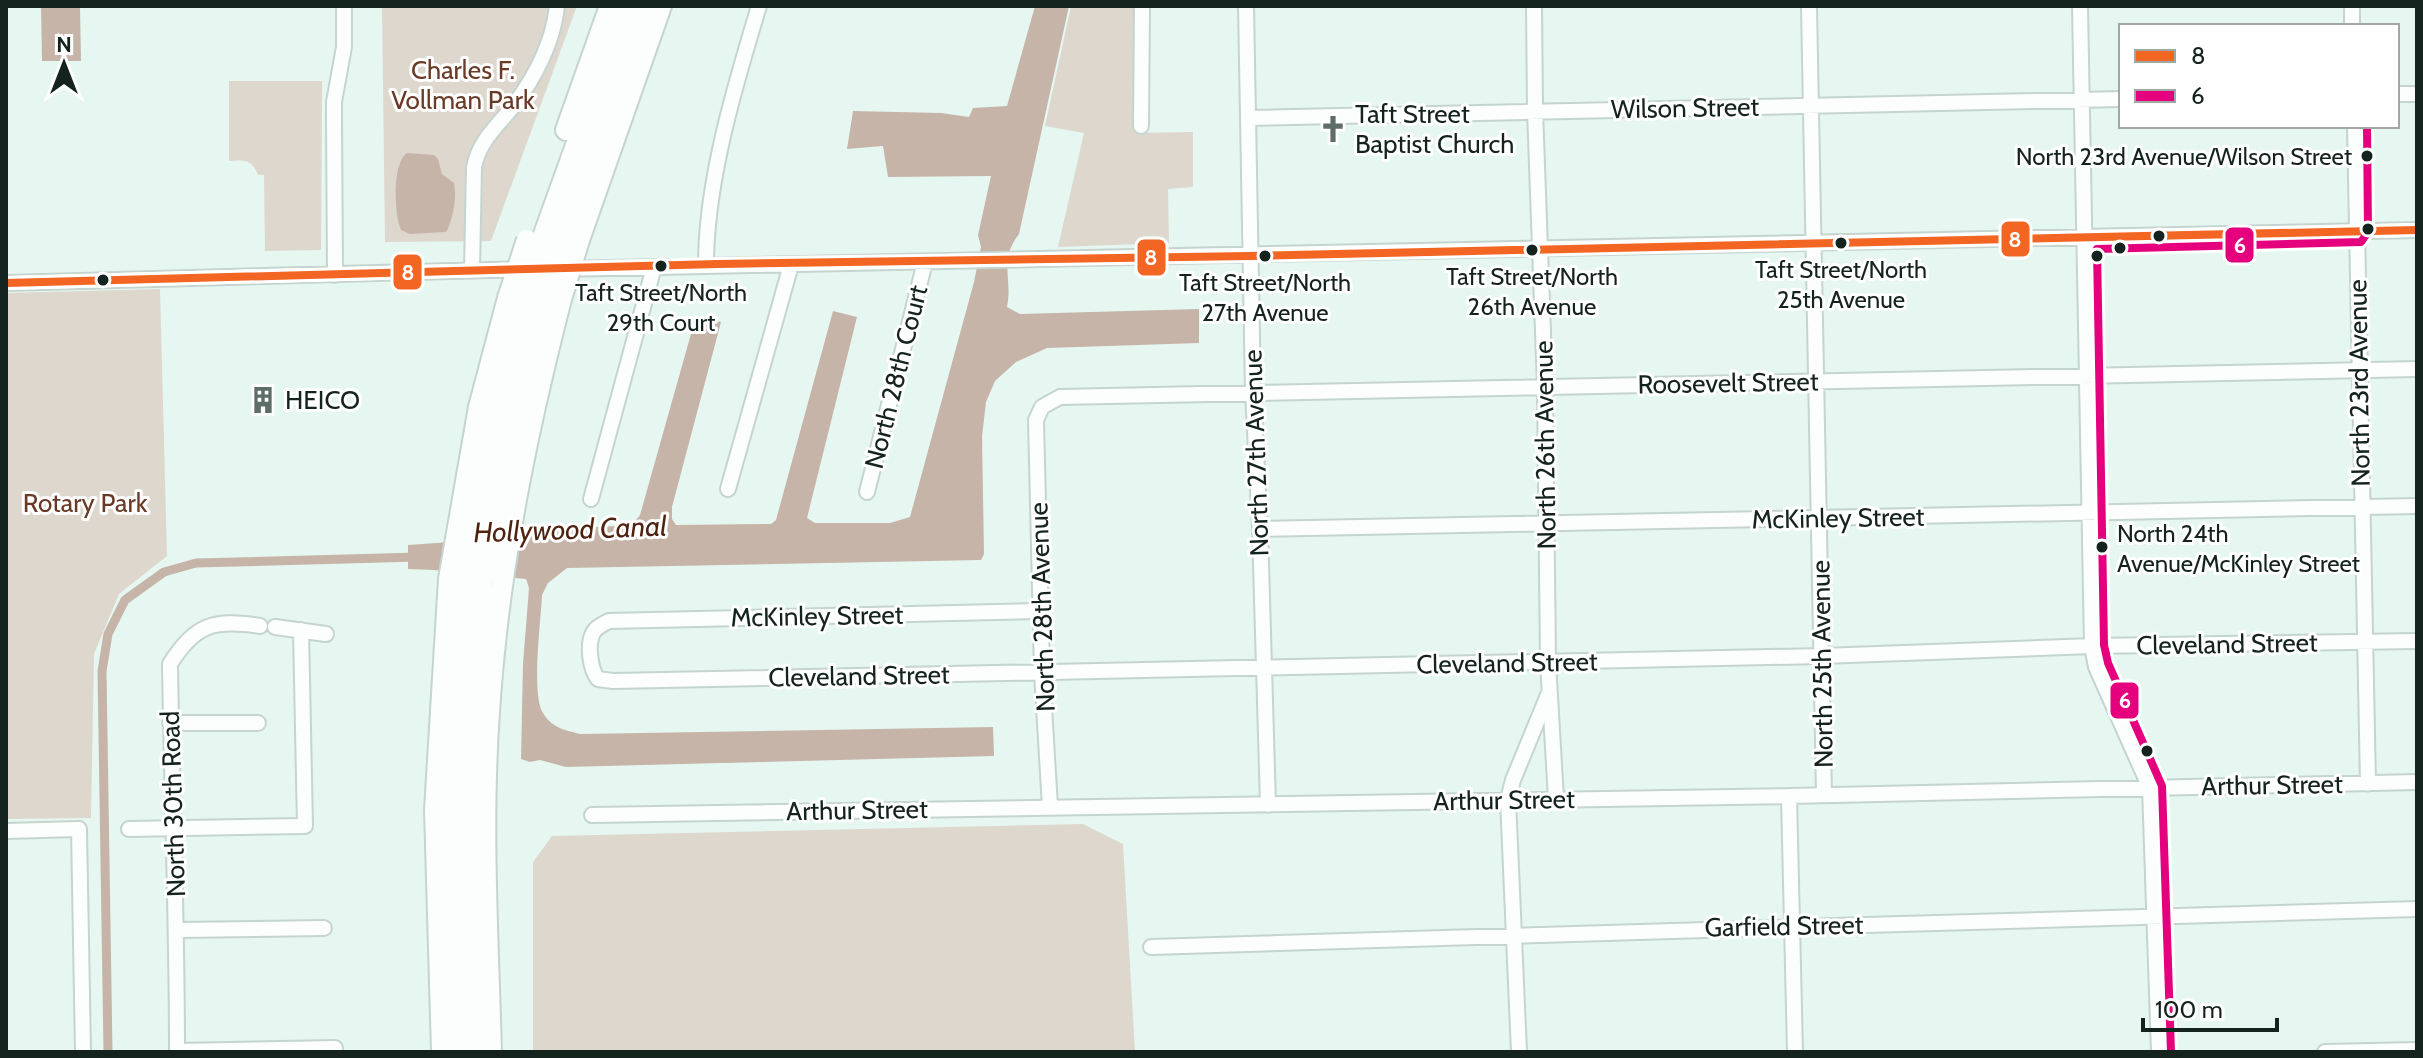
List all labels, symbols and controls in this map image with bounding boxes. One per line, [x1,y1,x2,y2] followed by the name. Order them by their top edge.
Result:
[24,24,104,104] north arrow
[2119,24,2399,128] legend
[56,31,72,58] text: N
[2191,41,2206,70] text: 8
[391,54,535,116] park label: Charles F. Vollman Park
[2191,81,2205,110] text: 6
[1611,91,1760,125] street label: Wilson Street
[1355,98,1514,160] place label: Taft Street Baptist Church
[1318,114,1348,144] church icon: Taft Street Baptist Church
[2016,142,2352,171] place label: North 23rd Avenue/Wilson Street
[2359,148,2375,164] marker: North 23rd Avenue/Wilson Street
[2000,220,2031,258] line badge: 8
[2360,221,2376,237] unlabelled marker
[2008,226,2022,253] text: 8
[2224,226,2255,264] line badge: 6
[2151,228,2167,244] unlabelled marker
[2234,232,2246,259] text: 6
[1833,235,1849,251] marker: Taft Street/North 25th Avenue
[1136,238,1167,277] line badge: 8
[2112,240,2128,256] unlabelled marker
[1524,242,1540,258] marker: Taft Street/North 26th Avenue
[1144,244,1158,271] text: 8
[1257,248,1273,264] marker: Taft Street/North 27th Avenue
[2089,248,2105,264] unlabelled marker
[392,253,423,291] line badge: 8
[1755,255,1927,314] place label: Taft Street/North 25th Avenue
[653,258,669,274] marker: Taft Street/North 29th Court
[401,259,415,286] text: 8
[1446,262,1618,321] place label: Taft Street/North 26th Avenue
[1179,268,1351,327] place label: Taft Street/North 27th Avenue
[95,272,111,288] unlabelled marker
[575,278,747,337] place label: Taft Street/North 29th Court
[2341,279,2377,487] street label: North 23rd Avenue
[858,282,934,472] street label: North 28th Court
[1527,340,1563,550] street label: North 26th Avenue
[1236,349,1276,557] street label: North 27th Avenue
[1637,365,1819,401] street label: Roosevelt Street
[285,384,360,416] place label: HEICO
[248,385,278,415] building icon: HEICO
[23,487,148,519] park label: Rotary Park
[1751,500,1925,536] street label: McKinley Street
[1022,502,1062,712] street label: North 28th Avenue
[473,509,668,549] water label: Hollywood Canal
[2117,519,2360,578] place label: North 24th Avenue/McKinley Street
[2094,539,2110,555] marker: North 24th Avenue/McKinley Street
[1804,560,1840,768] street label: North 25th Avenue
[730,598,904,634] street label: McKinley Street
[2136,626,2318,662] street label: Cleveland Street
[1416,645,1598,681] street label: Cleveland Street
[768,658,950,694] street label: Cleveland Street
[2109,681,2140,720] line badge: 6
[2119,687,2131,714] text: 6
[154,710,192,898] street label: North 30th Road
[2139,743,2155,759] unlabelled marker
[2201,768,2343,802] street label: Arthur Street
[1433,783,1575,817] street label: Arthur Street
[786,793,928,827] street label: Arthur Street
[1704,909,1864,943] street label: Garfield Street
[2143,982,2277,1032] scale bar
[2155,995,2223,1024] text: 100 m

